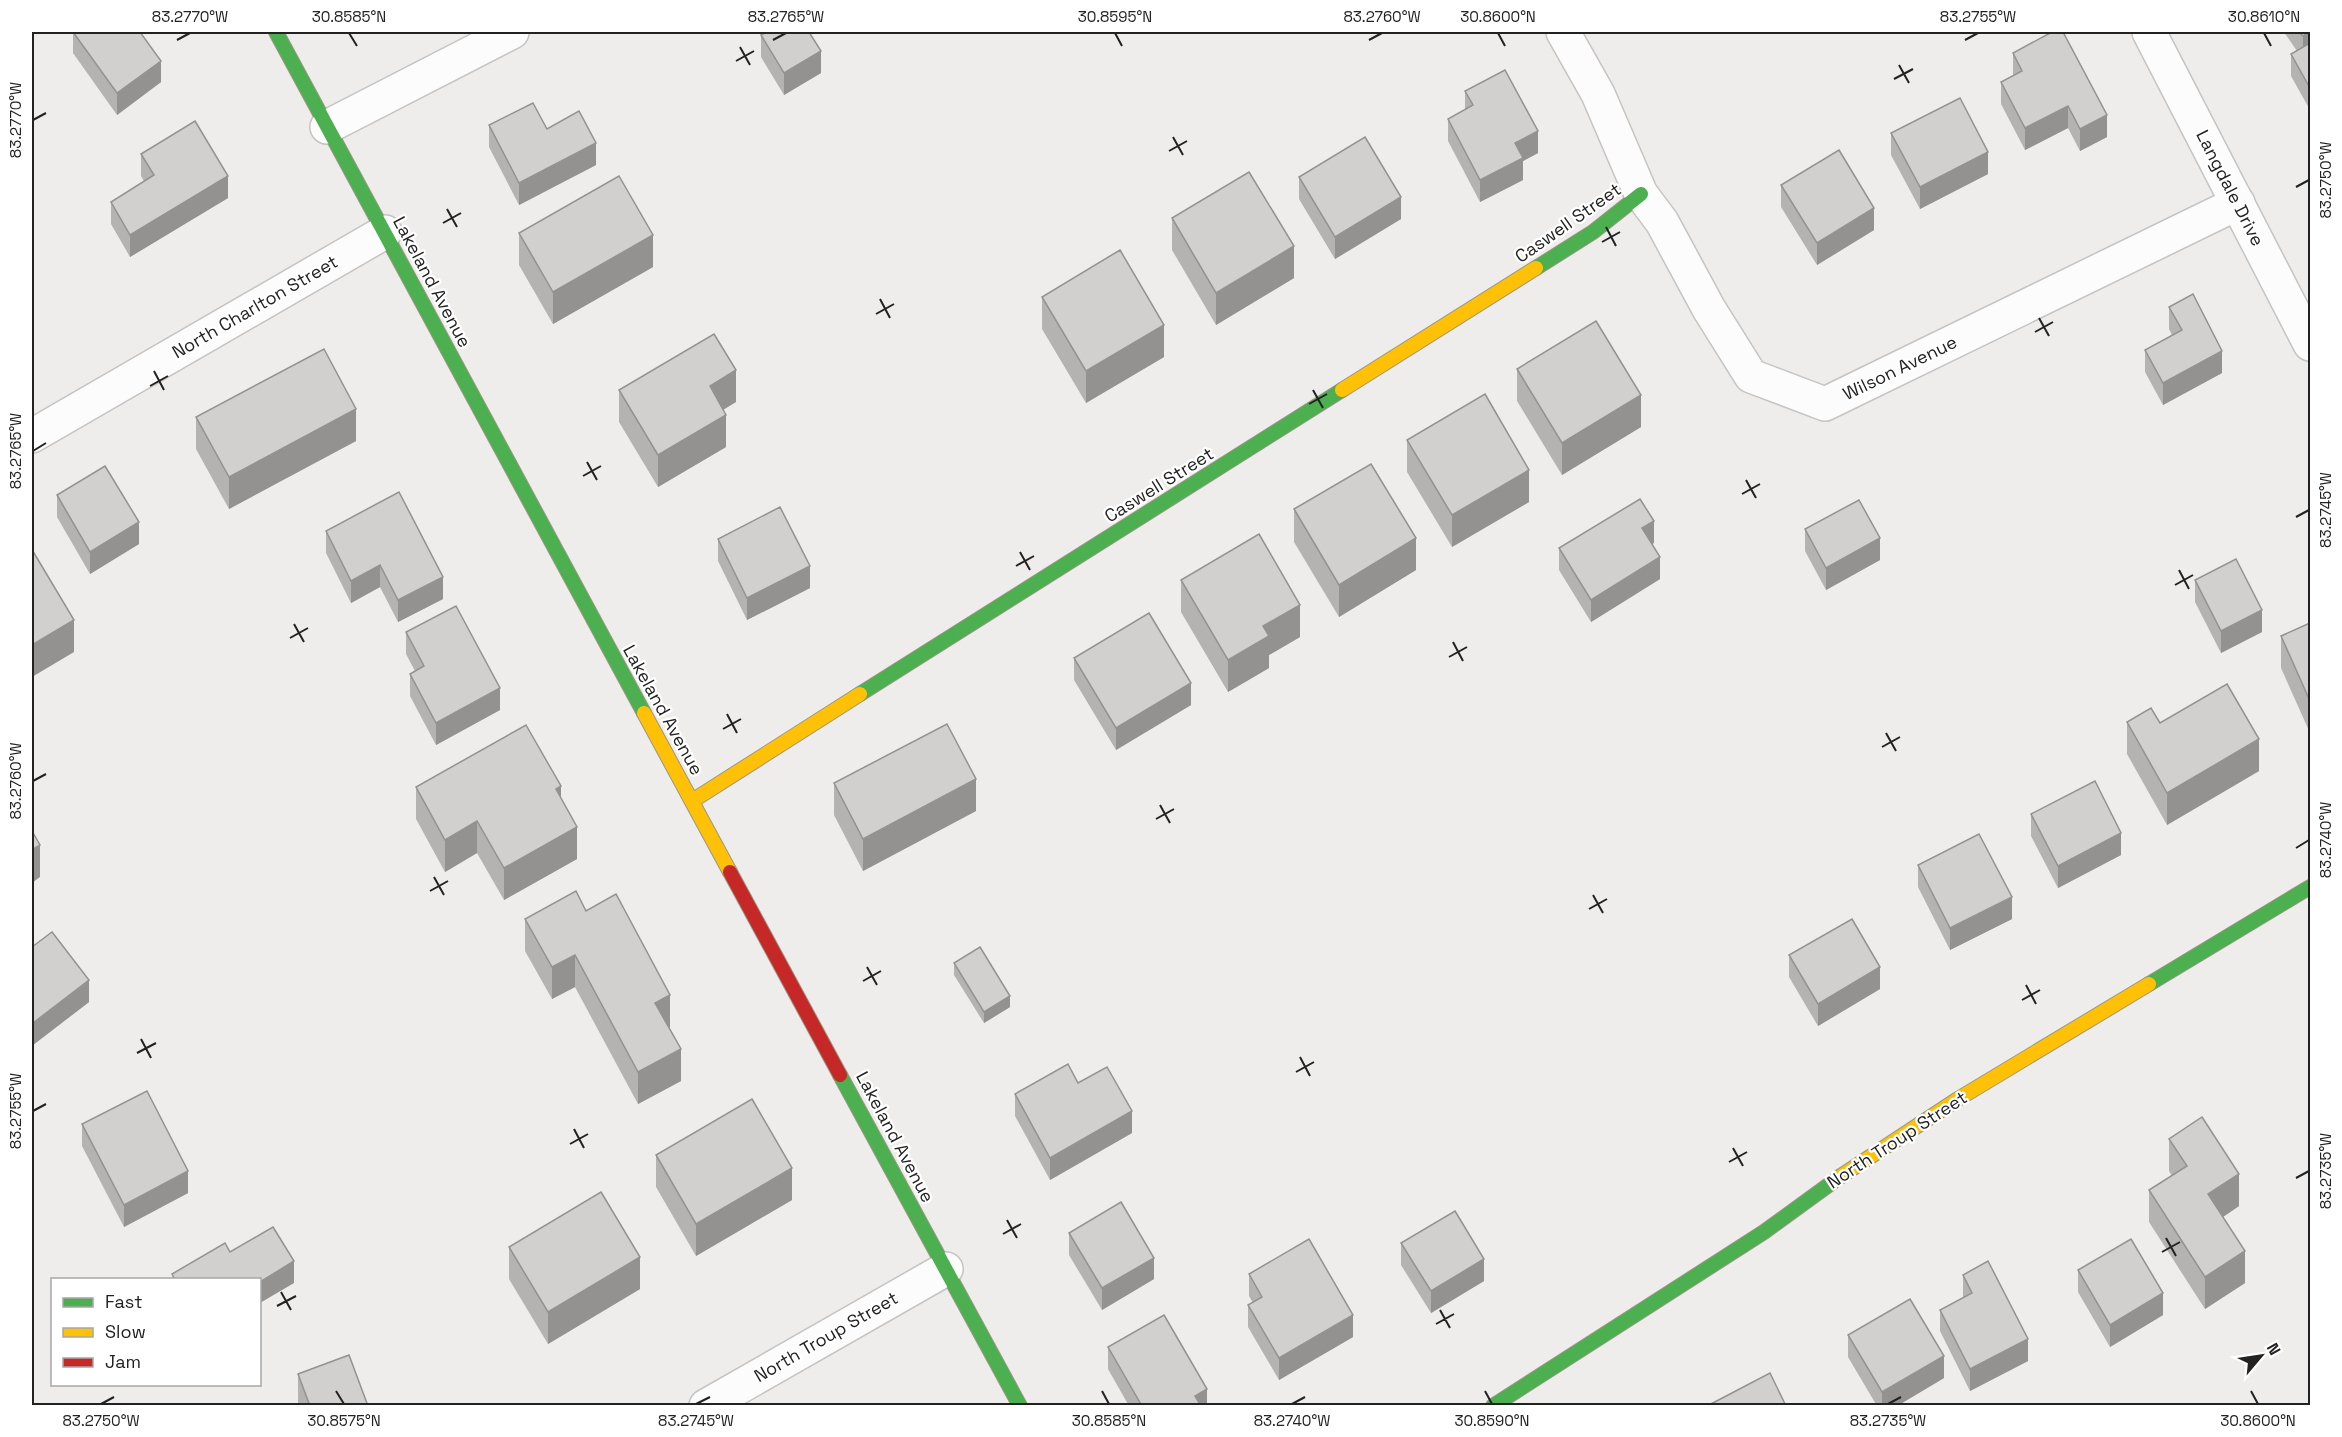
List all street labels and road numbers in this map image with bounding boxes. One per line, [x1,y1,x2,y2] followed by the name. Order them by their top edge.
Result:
[2191,126,2270,250] street label: Langdale Drive
[1510,177,1625,268] street label: Caswell Street
[388,212,477,351] street label: Lakeland Avenue
[168,250,342,363] street label: North Charlton Street
[1839,330,1961,405] street label: Wilson Avenue
[1100,442,1218,527] street label: Caswell Street
[618,641,709,779] street label: Lakeland Avenue
[851,1067,940,1206] street label: Lakeland Avenue
[1822,1086,1971,1193] street label: North Troup Street
[750,1286,902,1387] street label: North Troup Street

